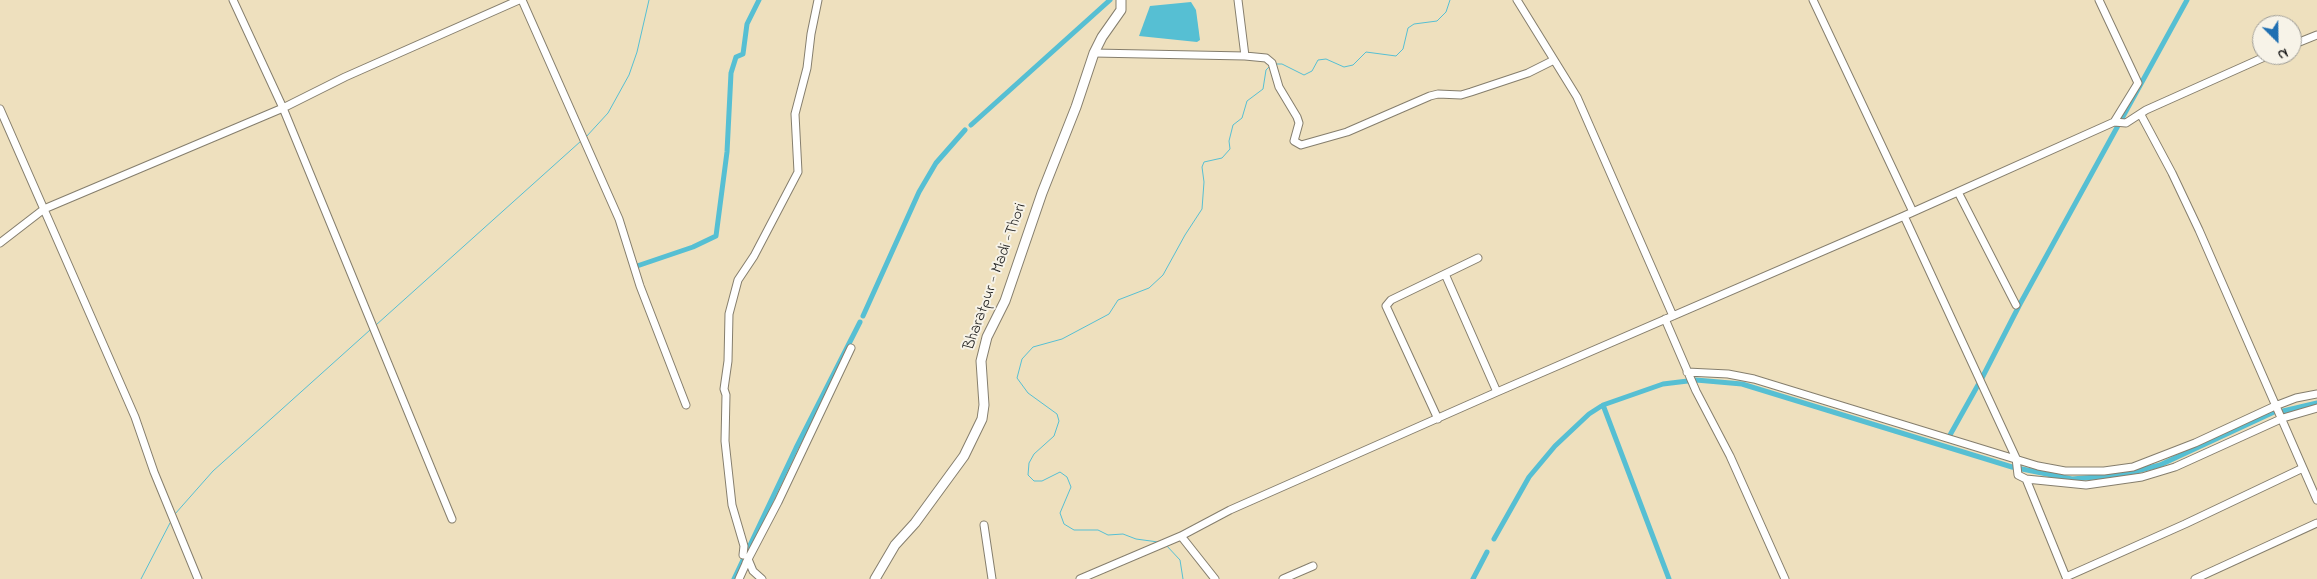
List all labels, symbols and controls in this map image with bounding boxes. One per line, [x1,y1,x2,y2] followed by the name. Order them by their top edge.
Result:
[2252,15,2302,65] north arrow
[2274,42,2291,65] text: N
[960,201,1032,353] street label: Bharatpur - Madi -Thori

